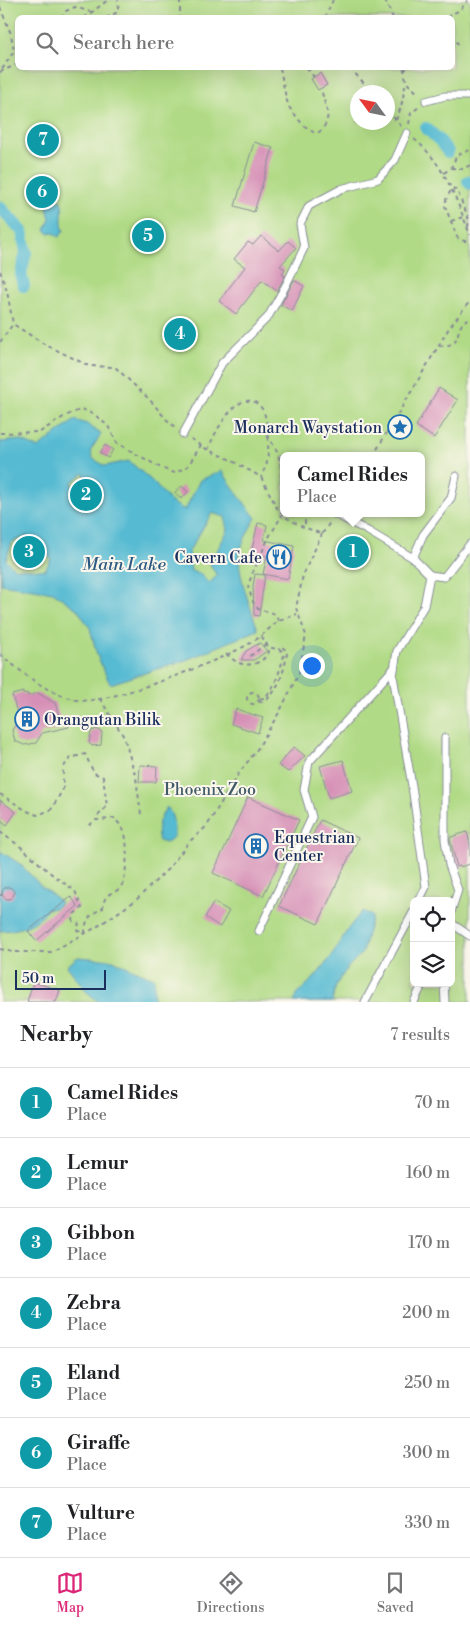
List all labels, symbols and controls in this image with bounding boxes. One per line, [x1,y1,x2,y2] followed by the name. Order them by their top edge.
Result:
[15,15,455,70] search box
[33,29,61,57] icon: search
[73,31,174,55] text: Search here
[350,85,395,130] north arrow
[27,121,59,159] pin: 7
[26,173,58,211] pin: 6
[132,217,164,255] pin: 5
[164,315,196,353] pin: 4
[387,414,413,440] place icon: Monarch Waystation
[234,418,382,438] place label: Monarch Waystation
[280,452,425,517] popup
[297,463,408,487] text: Camel Rides
[70,476,102,514] pin: 2
[297,487,337,507] text: Place
[13,533,45,571] pin: 3
[337,533,369,571] pin: 1
[266,544,292,570] restaurant icon: Cavern Cafe
[175,548,262,568] place label: Cavern Cafe
[82,553,166,576] water label: Main Lake
[299,653,325,679] your location
[14,706,40,732] building icon: Orangutan Bilik
[44,710,162,730] place label: Orangutan Bilik
[164,780,256,800] park label: Phoenix Zoo
[274,828,356,866] place label: Equestrian Center
[243,833,269,859] building icon: Equestrian Center
[410,897,455,987] map controls
[410,897,455,942] button: locate
[410,942,455,987] button: layers
[15,967,106,990] scale bar
[22,970,54,988] text: 50 m
[20,1022,93,1048] text: Nearby
[390,1025,450,1045] text: 7 results
[67,1081,178,1105] text: Camel Rides
[32,1093,40,1113] text: 1
[414,1093,450,1113] text: 70 m
[67,1105,107,1125] text: Place
[67,1151,129,1175] text: Lemur
[31,1163,41,1183] text: 2
[406,1163,450,1183] text: 160 m
[67,1175,107,1195] text: Place
[67,1221,135,1245] text: Gibbon
[31,1233,41,1253] text: 3
[408,1233,450,1253] text: 170 m
[67,1245,107,1265] text: Place
[67,1291,121,1315] text: Zebra
[31,1303,41,1323] text: 4
[402,1303,450,1323] text: 200 m
[67,1315,107,1335] text: Place
[67,1361,120,1385] text: Eland
[31,1373,41,1393] text: 5
[404,1373,450,1393] text: 250 m
[67,1385,107,1405] text: Place
[67,1431,130,1455] text: Giraffe
[31,1443,41,1463] text: 6
[403,1443,450,1463] text: 300 m
[67,1455,107,1475] text: Place
[67,1501,135,1525] text: Vulture
[31,1513,41,1533] text: 7
[404,1513,450,1533] text: 330 m
[67,1525,107,1545] text: Place
[56,1569,84,1617] tab: Map
[197,1569,264,1617] tab: Directions
[377,1569,414,1617] tab: Saved

